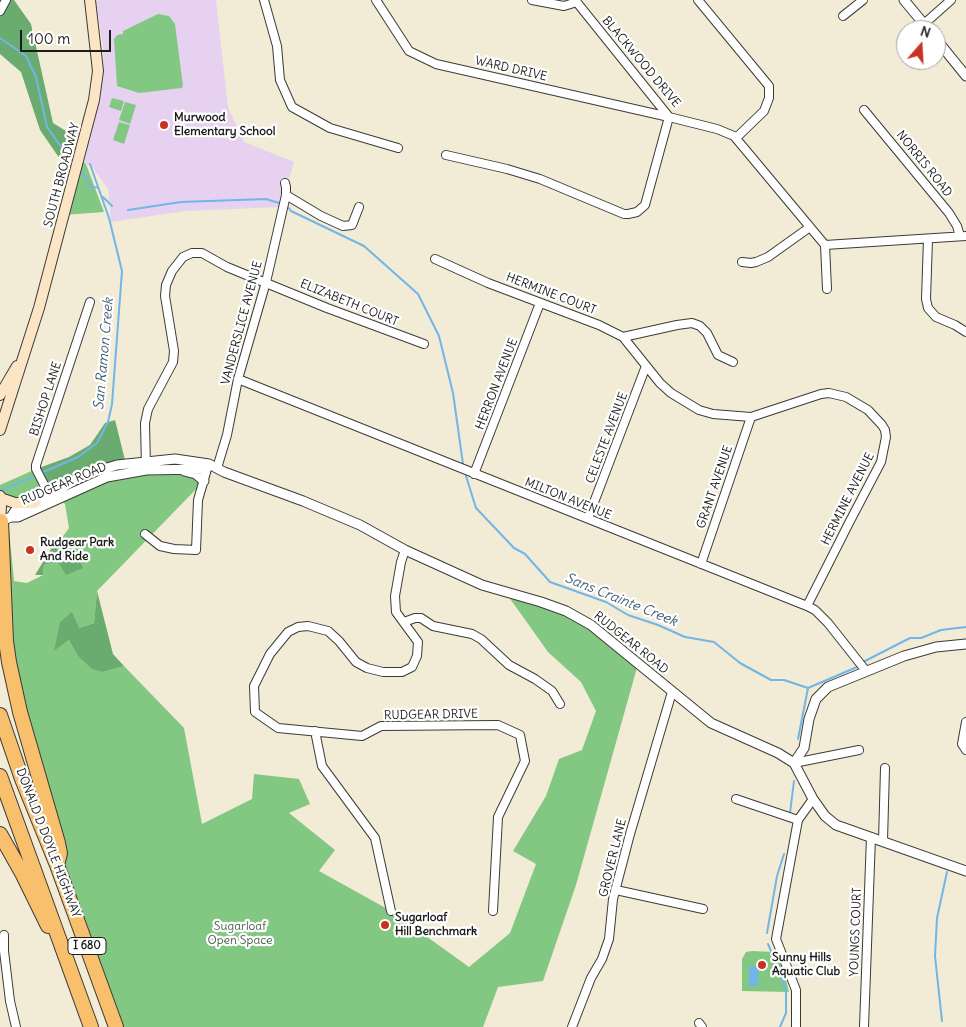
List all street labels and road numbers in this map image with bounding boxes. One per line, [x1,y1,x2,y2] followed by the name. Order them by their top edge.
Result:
[599,14,683,110] street label: BLACKWOOD DRIVE
[474,54,548,84] street label: WARD DRIVE
[41,121,83,229] street label: SOUTH BROADWAY
[893,128,955,200] street label: NORRIS ROAD
[219,259,265,387] street label: VANDERSLICE AVENUE
[504,270,598,318] street label: HERMINE COURT
[298,277,400,329] street label: ELIZABETH COURT
[473,336,521,432] street label: HERRON AVENUE
[27,360,65,438] street label: BISHOP LANE
[583,390,631,486] street label: CELESTE AVENUE
[694,444,736,530] street label: GRANT AVENUE
[818,450,878,548] street label: HERMINE AVENUE
[19,460,109,508] street label: RUDGEAR ROAD
[523,475,613,523] street label: MILTON AVENUE
[591,609,671,677] street label: RUDGEAR ROAD
[384,707,478,723] street label: RUDGEAR DRIVE
[13,766,83,920] street label: DONALD D DOYLE HIGHWAY
[596,817,630,899] street label: GROVER LANE
[847,887,865,977] street label: YOUNGS COURT
[68,938,106,954] road number: I 680

